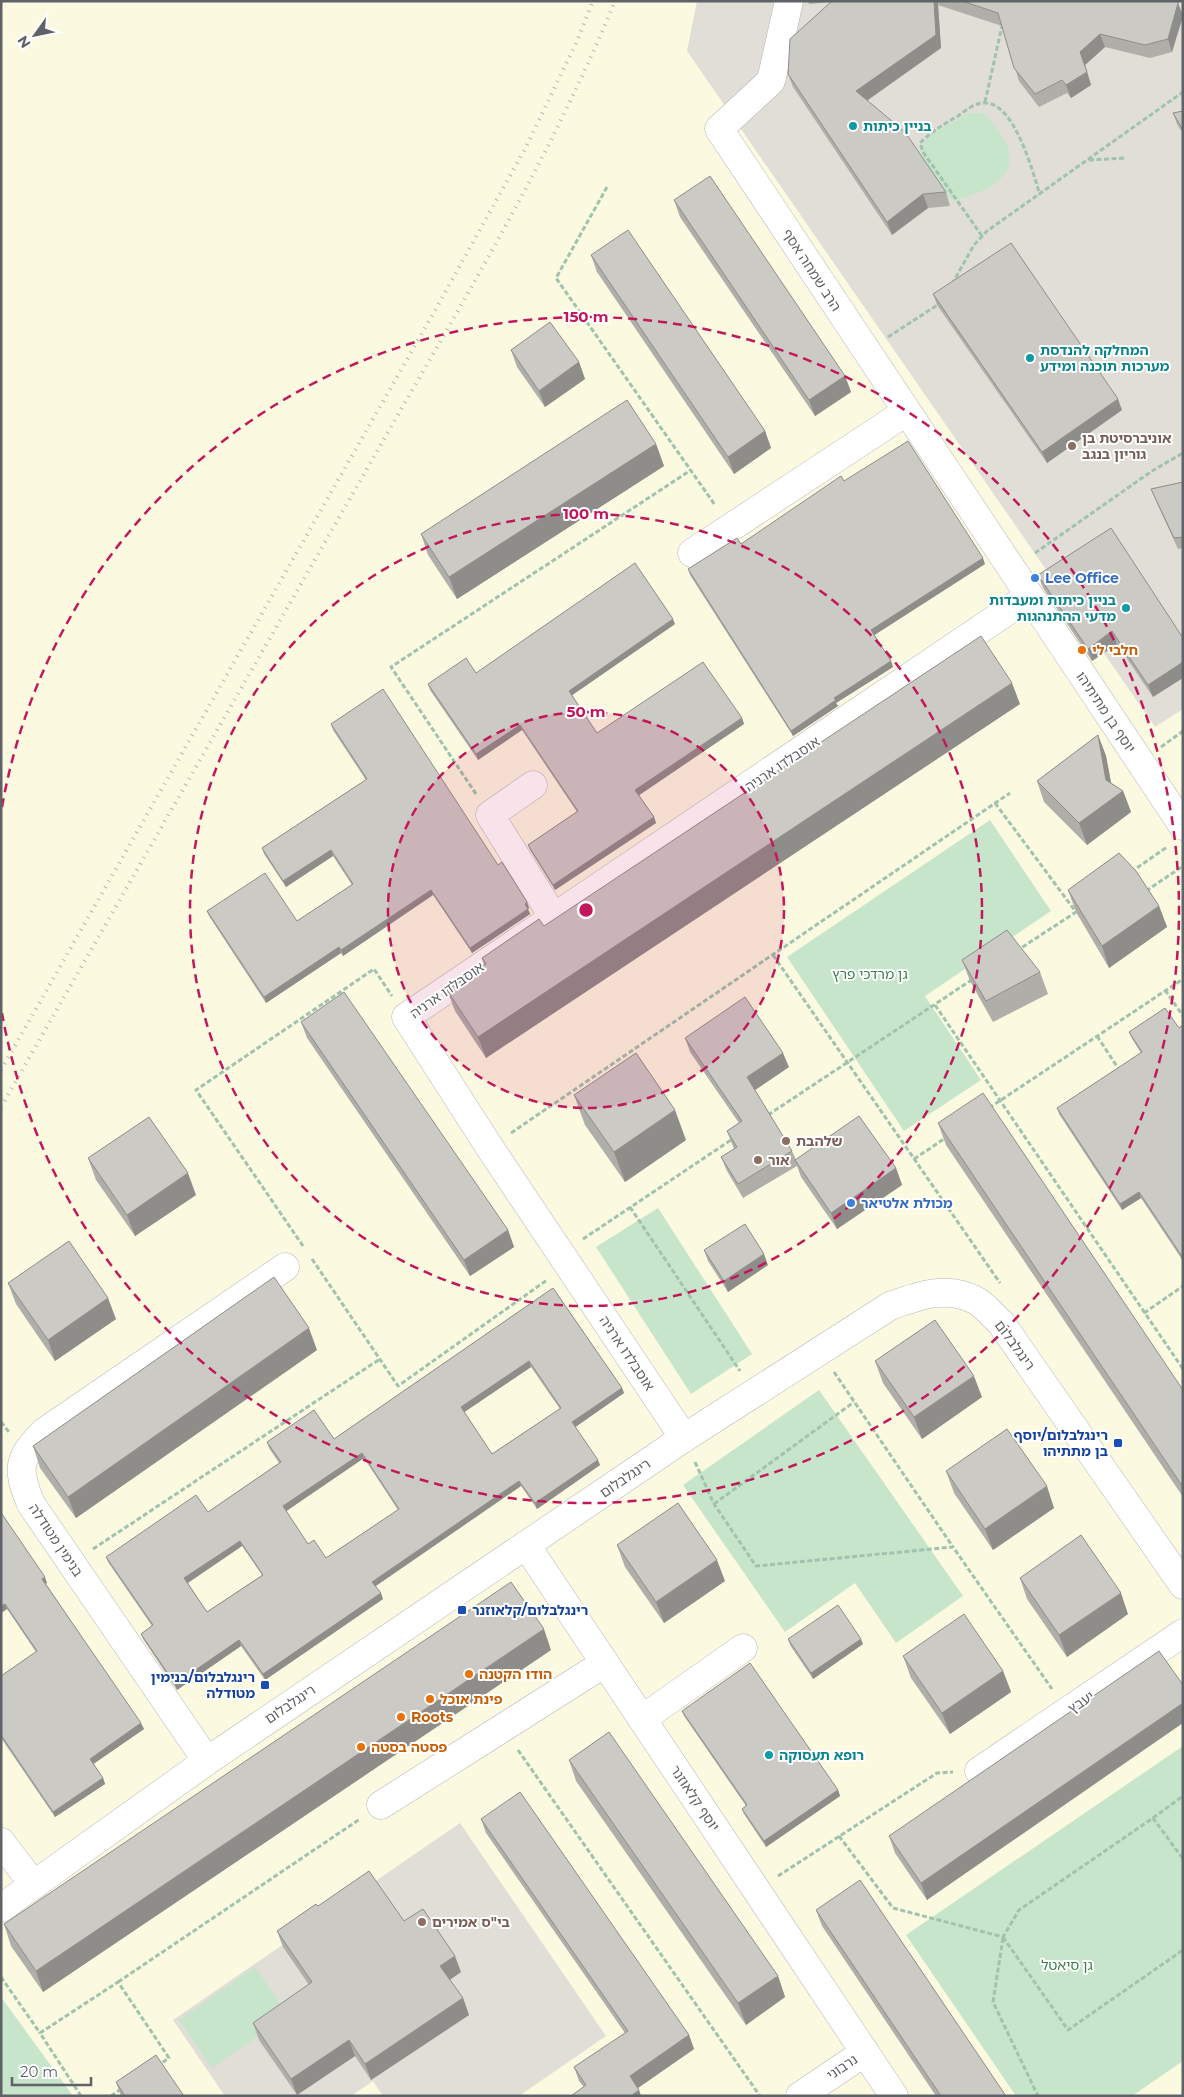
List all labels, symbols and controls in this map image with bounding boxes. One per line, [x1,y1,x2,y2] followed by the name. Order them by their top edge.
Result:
[10,10,60,60] north arrow
[13,32,35,52] text: N
[863,117,932,135] place label: בניין כיתות
[847,120,859,132] marker: בניין כיתות
[779,225,845,315] street label: הרב שמחה אסף
[564,307,608,326] text: 150 m
[1040,341,1170,375] place label: המחלקה להנדסת מערכות תוכנה ומידע
[1024,352,1036,364] marker: המחלקה להנדסת מערכות תוכנה ומידע
[1082,429,1172,463] place label: אוניברסיטת בן גוריון בנגב
[1066,440,1078,452] marker: אוניברסיטת בן גוריון בנגב
[563,504,609,523] text: 100 m
[1045,569,1119,587] place label: Lee Office
[1029,572,1041,584] marker: Lee Office
[989,591,1116,625] place label: בניין כיתות ומעבדות מדעי ההתנהגות
[1120,602,1132,614] marker: בניין כיתות ומעבדות מדעי ההתנהגות
[1092,641,1138,659] place label: חלבי לי
[1076,644,1088,656] marker: חלבי לי
[1072,668,1140,756] street label: יוסף בן מתיתיהו
[566,702,606,721] text: 50 m
[741,732,823,796] street label: אוסבלדו ארניה
[577,901,595,919] centre of rings
[406,958,488,1022] street label: אוסבלדו ארניה
[832,965,908,983] park label: גן מרדכי פרץ
[796,1132,842,1150] place label: שלהבת
[780,1135,792,1147] marker: שלהבת
[768,1151,790,1169] place label: אור
[752,1154,764,1166] marker: אור
[861,1194,953,1212] place label: מכולת אלטיאר
[845,1197,857,1209] marker: מכולת אלטיאר
[595,1312,659,1394] street label: אוסבלדו ארניה
[991,1316,1039,1374] street label: רינגלבלום
[1014,1426,1108,1460] place label: רינגלבלום/יוסף בן מתתיהו
[1112,1437,1124,1449] marker: רינגלבלום/יוסף בן מתתיהו
[596,1454,654,1502] street label: רינגלבלום
[25,1500,87,1580] street label: בנימין מטודלה
[472,1601,588,1619] place label: רינגלבלום/קלאוזנר
[456,1604,468,1616] marker: רינגלבלום/קלאוזנר
[479,1665,552,1683] place label: הודו הקטנה
[151,1668,255,1702] place label: רינגלבלום/בנימין מטודלה
[463,1668,475,1680] marker: הודו הקטנה
[259,1679,271,1691] marker: רינגלבלום/בנימין מטודלה
[261,1680,319,1728] street label: רינגלבלום
[1064,1687,1098,1717] street label: יעבץ
[440,1690,503,1708] place label: פינת אוכל
[424,1693,436,1705] marker: פינת אוכל
[411,1708,454,1726] place label: Roots
[395,1711,407,1723] marker: Roots
[371,1738,447,1756] place label: פסטה בסטה
[355,1741,367,1753] marker: פסטה בסטה
[779,1746,864,1764] place label: רופא תעסוקה
[763,1749,775,1761] marker: רופא תעסוקה
[666,1762,724,1834] street label: יוסף קלאוזנר
[432,1913,510,1931] place label: בי"ס אמירים
[416,1916,428,1928] marker: בי"ס אמירים
[1041,1956,1093,1974] park label: גן סיאטל
[823,2050,861,2084] street label: נרבוני
[12,2054,91,2086] scale bar
[20,2062,58,2081] text: 20 m

